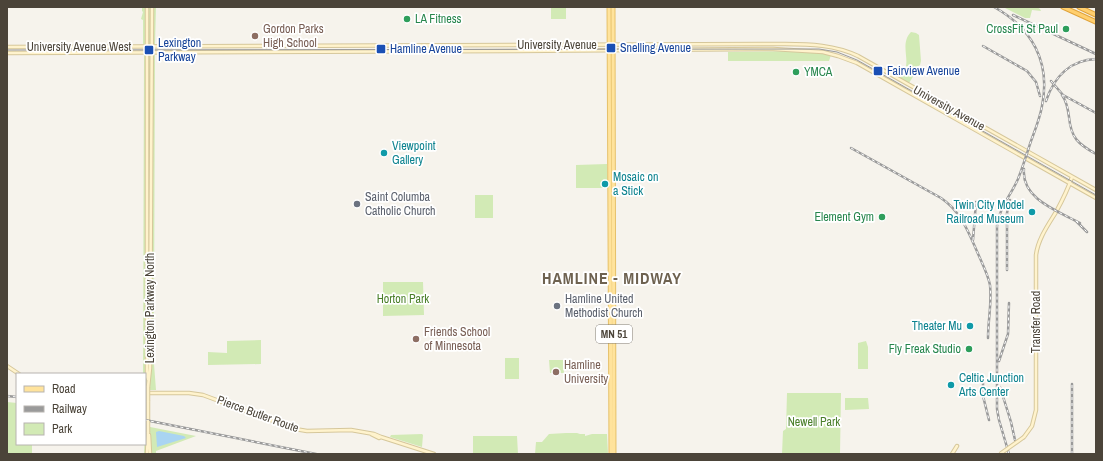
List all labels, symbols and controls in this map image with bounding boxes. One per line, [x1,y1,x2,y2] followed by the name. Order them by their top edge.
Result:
[415,11,462,27] place label: LA Fitness
[402,14,412,24] marker: LA Fitness
[263,21,324,51] place label: Gordon Parks High School
[986,21,1058,37] place label: CrossFit St Paul
[1061,24,1071,34] marker: CrossFit St Paul
[250,31,260,41] marker: Gordon Parks High School
[158,35,201,65] place label: Lexington Parkway
[517,37,597,53] street label: University Avenue
[27,39,132,55] street label: University Avenue West
[620,40,691,56] place label: Snelling Avenue
[390,41,462,57] place label: Hamline Avenue
[605,42,617,54] marker: Snelling Avenue
[375,43,387,55] marker: Hamline Avenue
[143,44,155,56] marker: Lexington Parkway
[887,63,960,79] place label: Fairview Avenue
[804,64,833,80] place label: YMCA
[872,65,884,77] marker: Fairview Avenue
[791,67,801,77] marker: YMCA
[910,82,988,134] street label: University Avenue
[392,138,436,168] place label: Viewpoint Gallery
[379,148,389,158] marker: Viewpoint Gallery
[613,169,658,199] place label: Mosaic on a Stick
[600,179,610,189] marker: Mosaic on a Stick
[365,189,436,219] place label: Saint Columba Catholic Church
[946,197,1024,227] place label: Twin City Model Railroad Museum
[352,199,362,209] marker: Saint Columba Catholic Church
[1027,207,1037,217] marker: Twin City Model Railroad Museum
[814,209,874,225] place label: Element Gym
[877,212,887,222] marker: Element Gym
[142,253,158,363] street label: Lexington Parkway North
[542,267,682,289] district label: HAMLINE - MIDWAY
[377,291,429,307] park label: Horton Park
[565,291,643,321] place label: Hamline United Methodist Church
[1028,291,1044,353] street label: Transfer Road
[552,301,562,311] marker: Hamline United Methodist Church
[912,318,962,334] place label: Theater Mu
[965,321,975,331] marker: Theater Mu
[424,324,490,354] place label: Friends School of Minnesota
[596,325,632,343] road number: MN 51
[411,334,421,344] marker: Friends School of Minnesota
[889,341,961,357] place label: Fly Freak Studio
[964,344,974,354] marker: Fly Freak Studio
[564,357,608,387] place label: Hamline University
[551,367,561,377] marker: Hamline University
[958,370,1024,400] place label: Celtic Junction Arts Center
[16,373,146,445] legend
[946,380,956,390] marker: Celtic Junction Arts Center
[52,381,76,397] text: Road
[215,392,301,436] street label: Pierce Butler Route
[52,401,87,417] text: Railway
[788,414,840,430] park label: Newell Park
[52,421,72,437] text: Park

